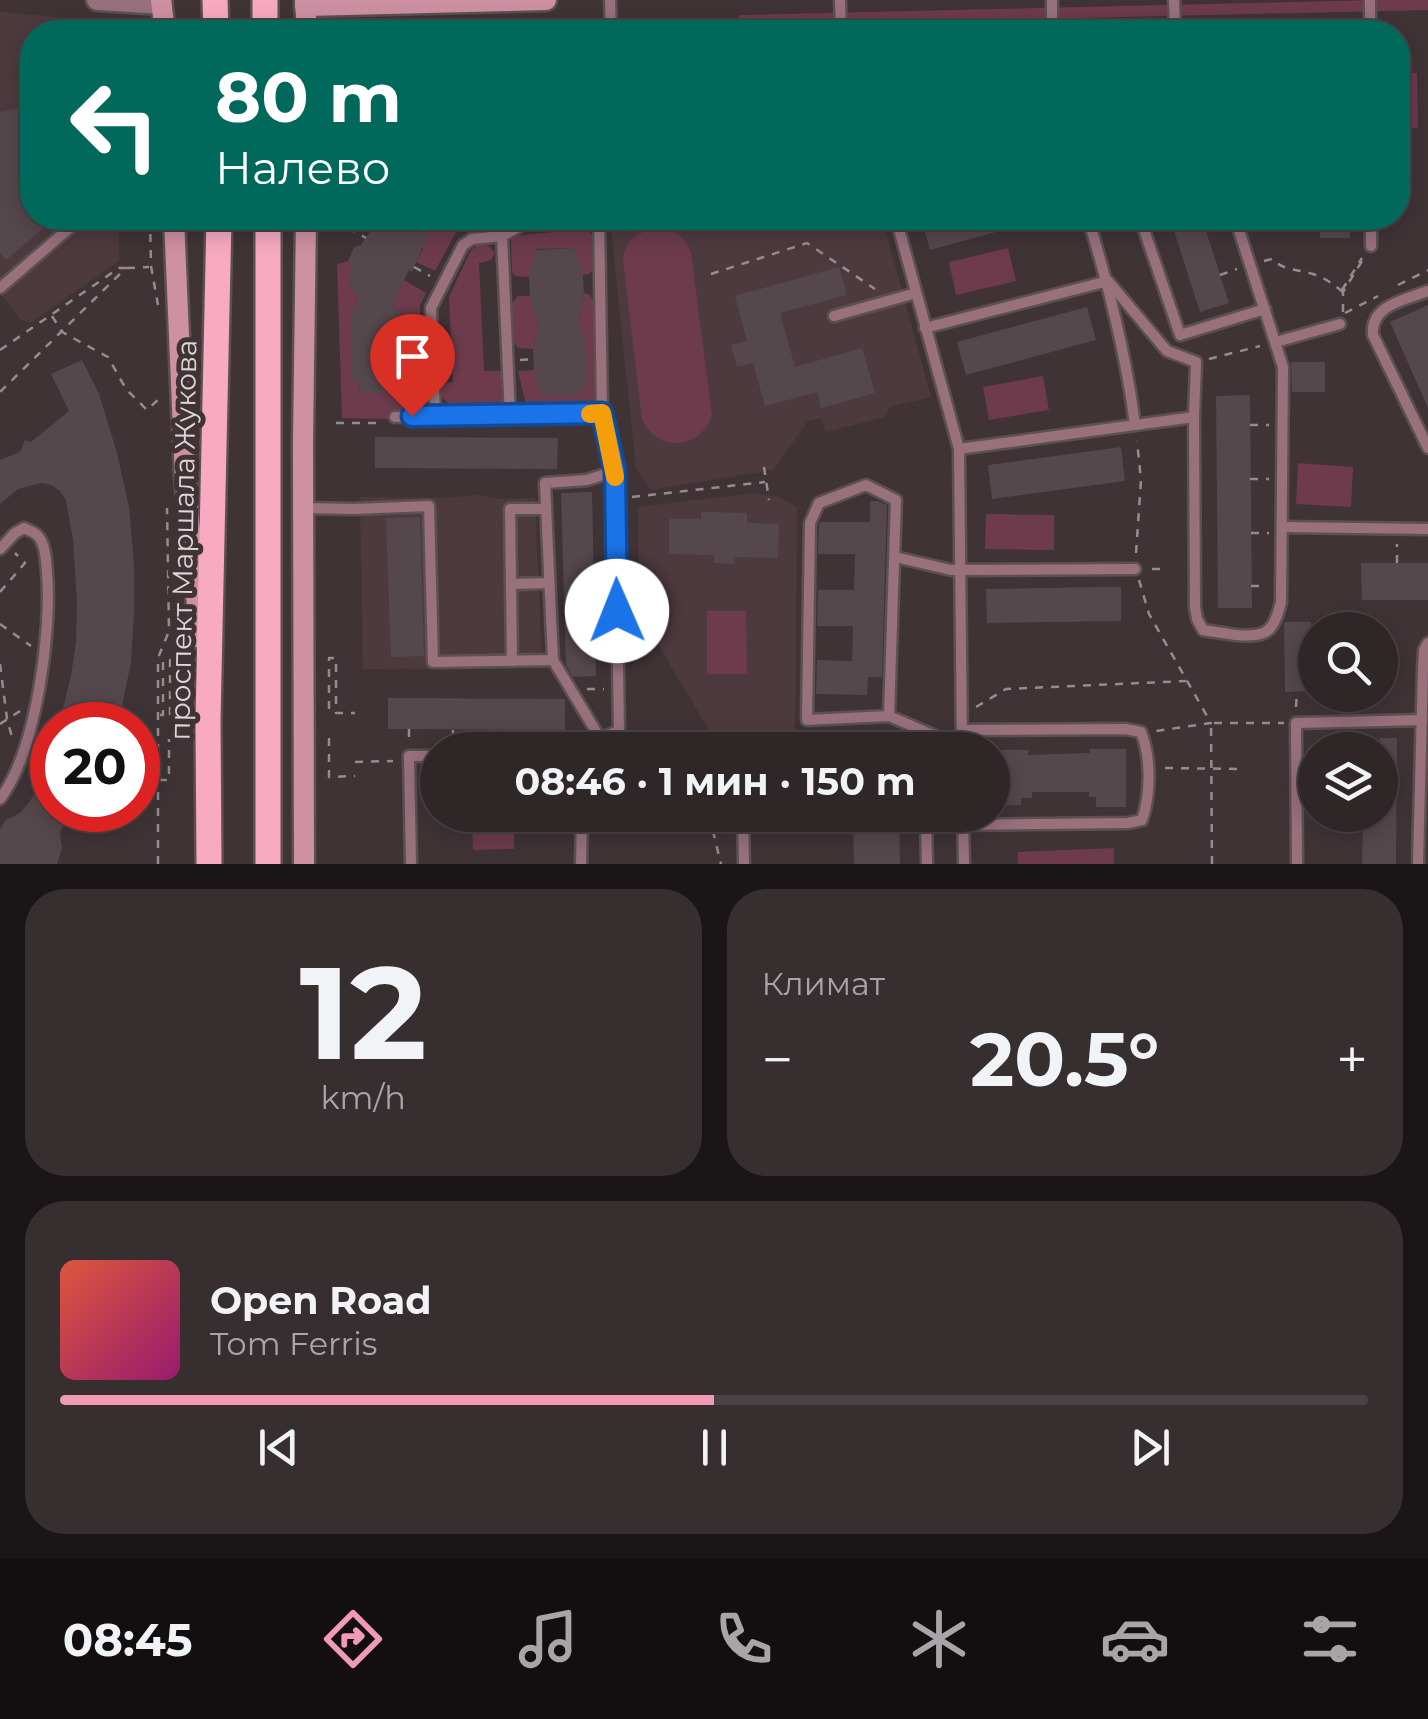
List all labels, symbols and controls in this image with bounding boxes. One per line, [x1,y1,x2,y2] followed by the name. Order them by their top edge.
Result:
[215,54,402,140] text: 80 m
[50,60,180,190] icon: left
[215,140,390,195] text: Налево
[370,314,455,417] pin
[385,329,440,384] icon: arrive
[163,339,203,741] street label: проспект Маршала Жукова
[565,559,669,663] position arrow
[1298,612,1398,832] map controls
[1298,612,1398,712] button: search
[30,702,160,832] speed limit sign: 20
[1298,732,1398,832] button: layers
[514,758,916,805] text: 08:46 · 1 мин · 150 m
[299,933,427,1092] text: 12
[762,964,885,1003] text: Климат
[970,1013,1159,1105] text: 20.5°
[762,1026,793,1093] text: −
[1336,1026,1368,1093] text: +
[321,1078,406,1117] text: km/h
[210,1277,432,1324] text: Open Road
[210,1324,377,1363] text: Tom Ferris
[251,1420,306,1475] icon: previous
[687,1420,742,1475] icon: pause
[1123,1420,1178,1475] icon: next
[318,1604,388,1674] icon: directions
[513,1604,583,1674] icon: music
[709,1604,779,1674] icon: phone
[904,1604,974,1674] icon: climate
[1100,1604,1170,1674] icon: car
[1295,1604,1365,1674] icon: filters
[63,1612,193,1667] text: 08:45

